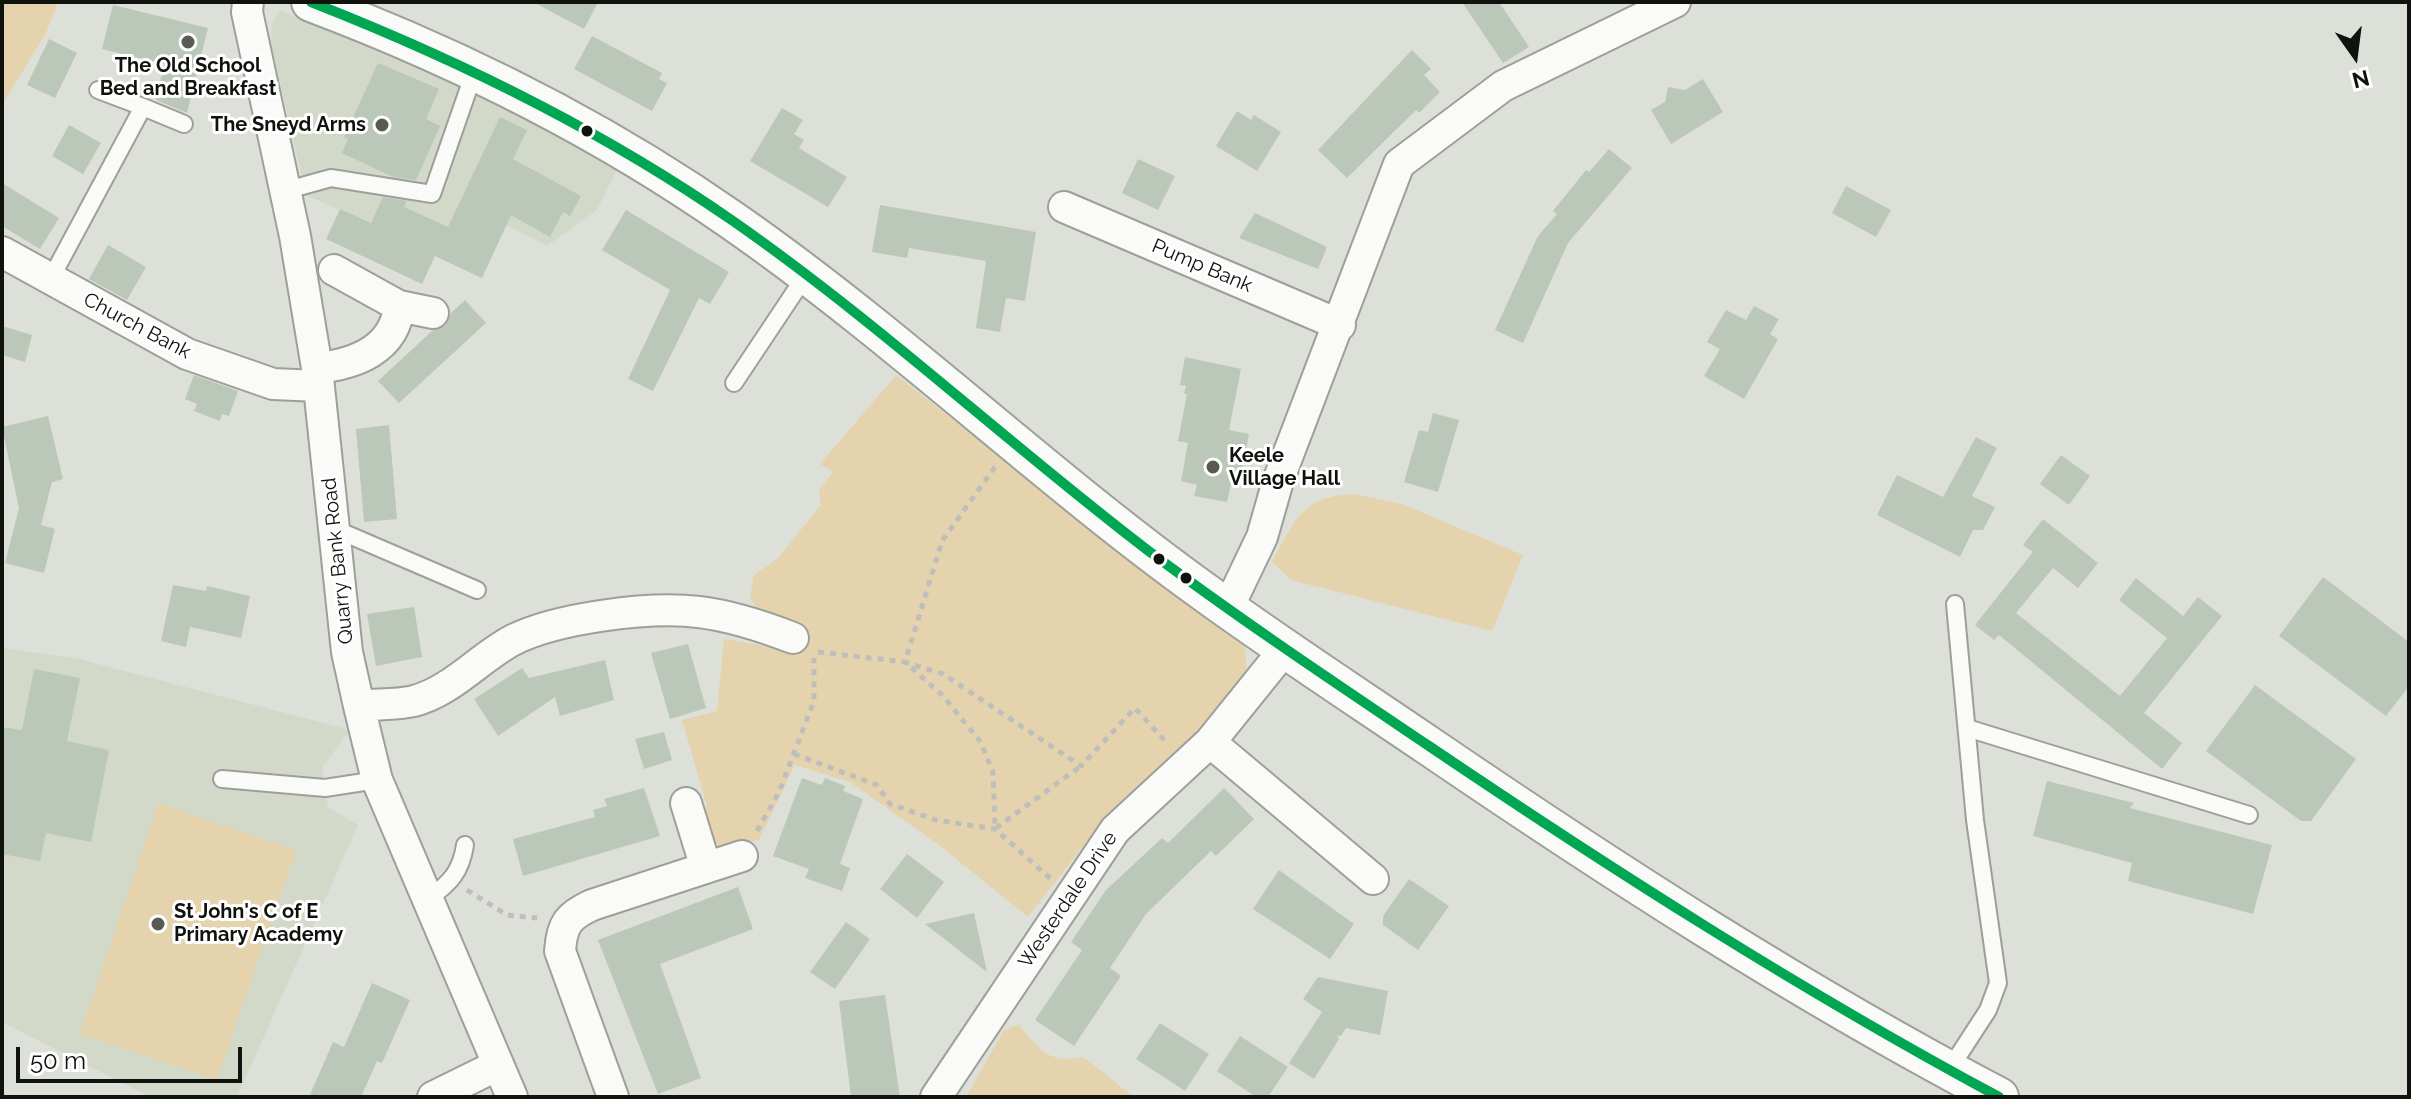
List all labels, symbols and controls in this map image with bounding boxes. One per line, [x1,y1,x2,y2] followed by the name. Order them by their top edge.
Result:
[2315,16,2395,96] north arrow
[179,33,197,51] marker: The Old School Bed and Breakfast
[100,54,276,101] place label: The Old School Bed and Breakfast
[2350,65,2372,94] text: N
[211,113,366,137] place label: The Sneyd Arms
[373,116,391,134] marker: The Sneyd Arms
[579,123,595,139] unlabelled marker
[1148,234,1256,298] street label: Pump Bank
[79,288,195,364] street label: Church Bank
[1229,444,1340,491] place label: Keele Village Hall
[1204,458,1222,476] marker: Keele Village Hall
[317,477,359,645] street label: Quarry Bank Road
[1151,551,1167,567] unlabelled marker
[1178,570,1194,586] unlabelled marker
[1014,827,1122,973] street label: Westerdale Drive
[174,900,343,947] place label: St John's C of E Primary Academy
[149,915,167,933] marker: St John's C of E Primary Academy
[20,1031,246,1081] scale bar
[30,1046,86,1075] text: 50 m

